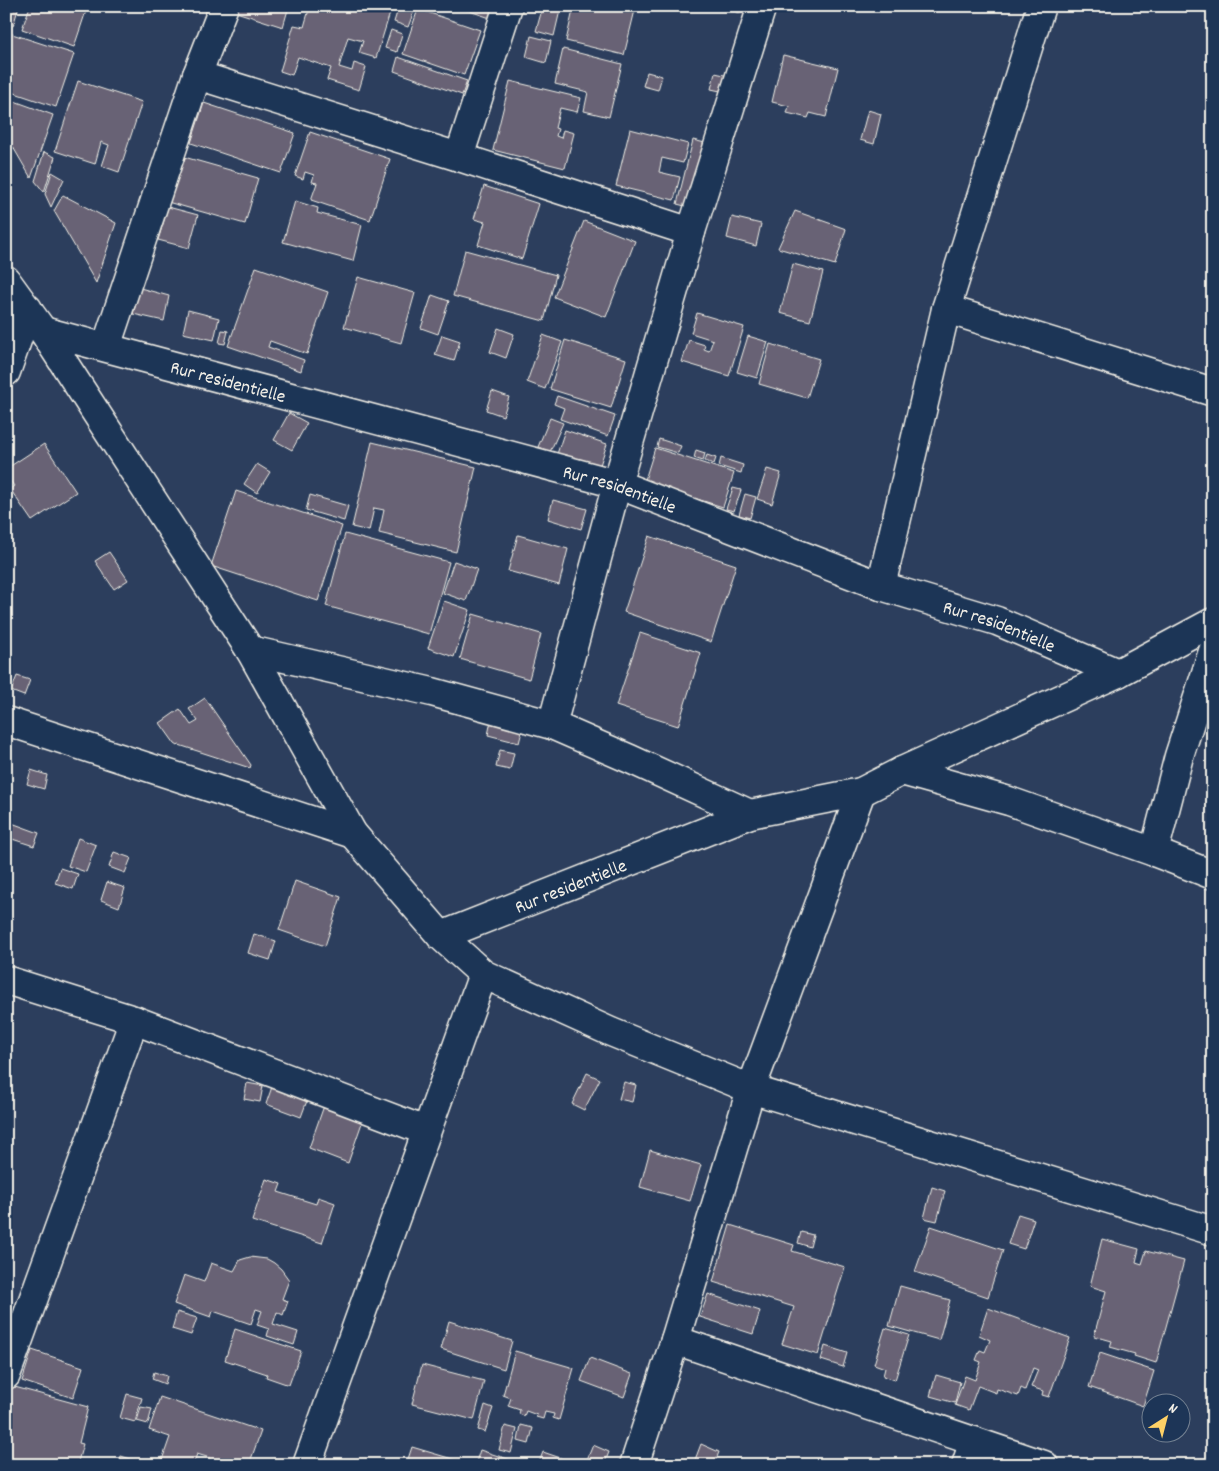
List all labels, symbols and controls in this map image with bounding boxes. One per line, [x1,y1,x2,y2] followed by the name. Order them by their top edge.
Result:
[167,356,288,412] street label: Rur residentielle
[559,460,679,523] street label: Rur residentielle
[939,595,1059,661] street label: Rur residentielle
[512,854,632,922] street label: Rur residentielle
[1142,1394,1192,1444] north arrow
[1164,1399,1181,1419] text: N

